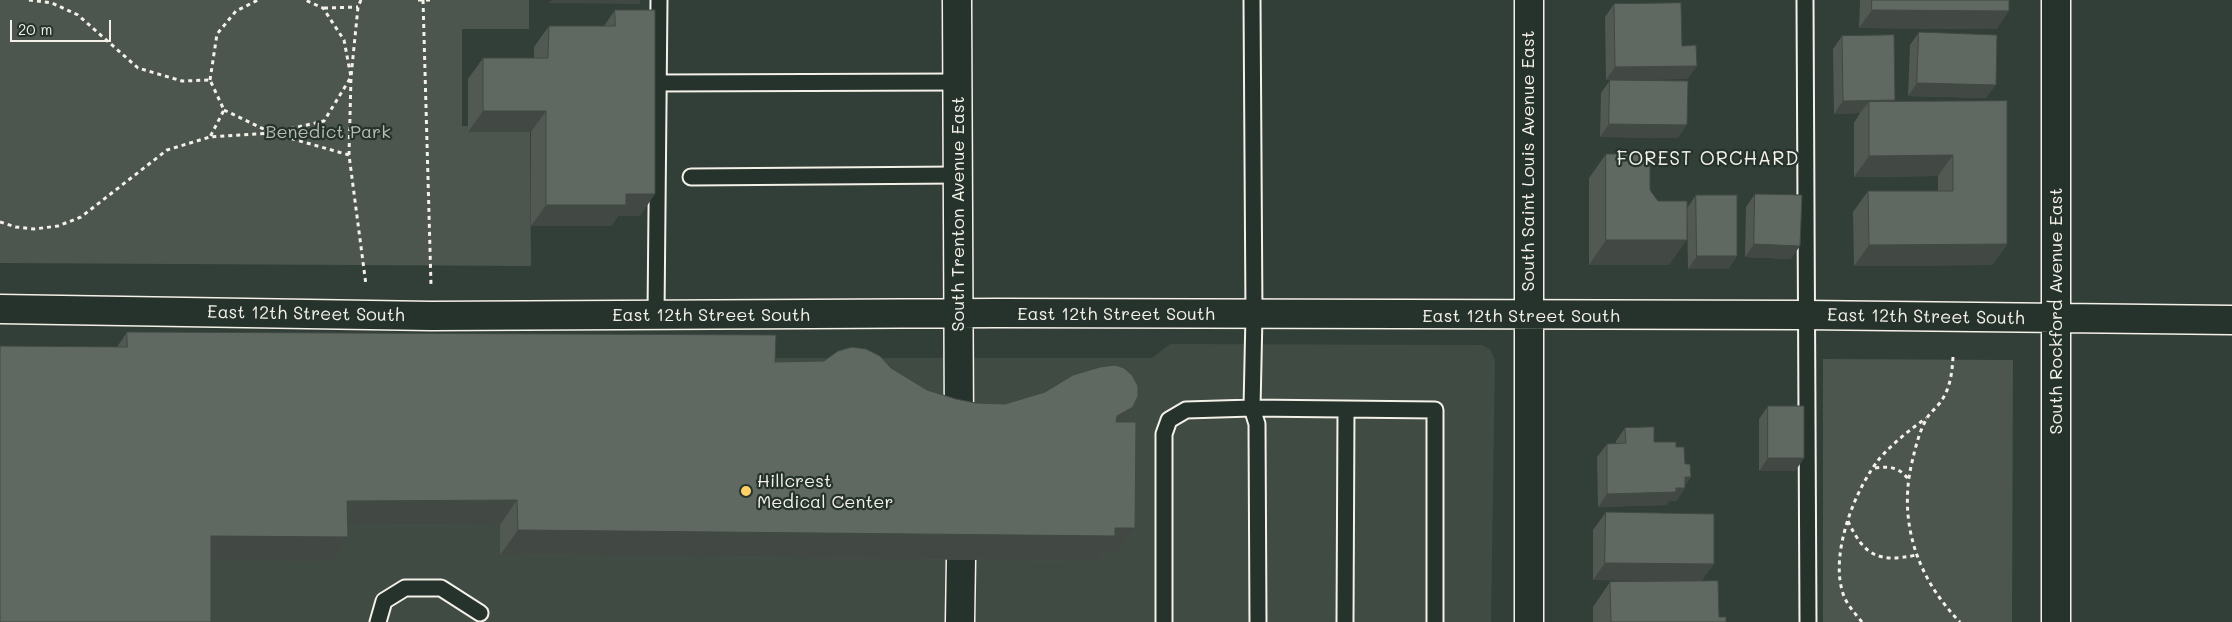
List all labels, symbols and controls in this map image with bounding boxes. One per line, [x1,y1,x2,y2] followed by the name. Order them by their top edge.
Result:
[12,10,114,42] scale bar
[18,19,52,39] text: 20 m
[1517,30,1539,292] street label: South Saint Louis Avenue East
[947,96,969,332] street label: South Trenton Avenue East
[265,121,391,143] park label: Benedict Park
[1615,148,1801,170] district label: FOREST ORCHARD
[2045,188,2067,434] street label: South Rockford Avenue East
[207,301,405,327] street label: East 12th Street South
[1017,303,1215,325] street label: East 12th Street South
[612,304,810,326] street label: East 12th Street South
[1827,304,2025,330] street label: East 12th Street South
[1422,305,1620,327] street label: East 12th Street South
[757,470,894,512] place label: Hillcrest Medical Center
[739,484,753,498] marker: Hillcrest Medical Center

